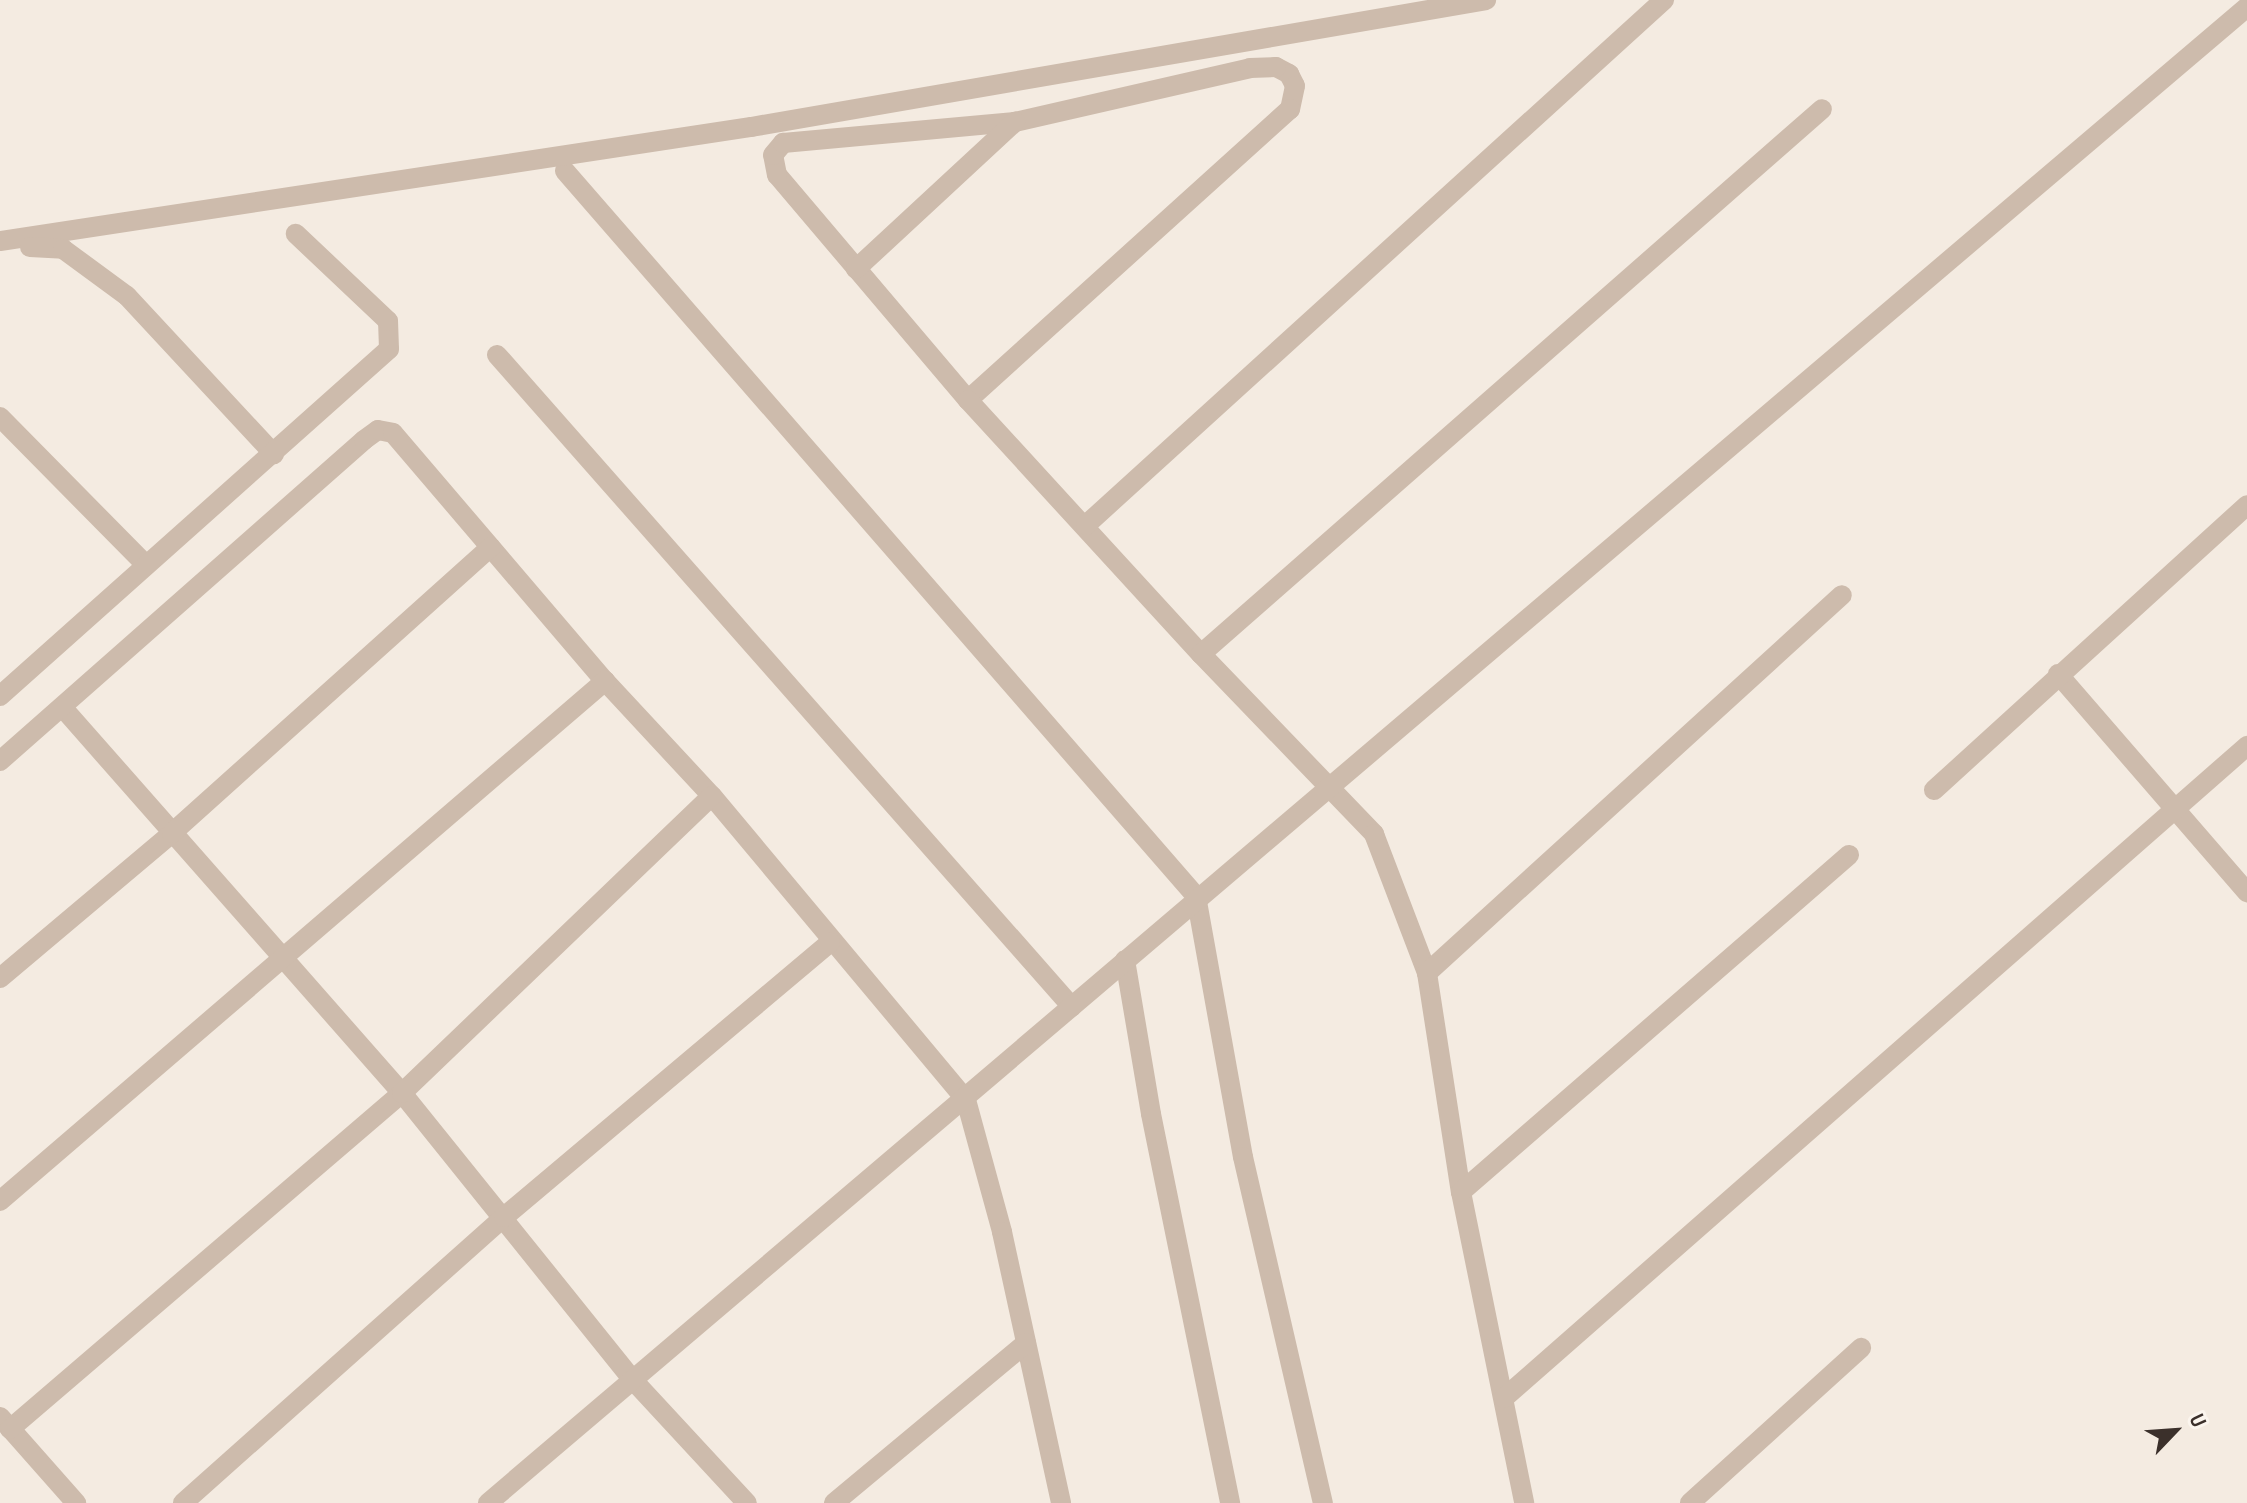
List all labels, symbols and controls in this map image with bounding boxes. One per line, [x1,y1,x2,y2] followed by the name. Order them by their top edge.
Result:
[2135,1391,2215,1471] north arrow
[2183,1410,2212,1432] text: U

